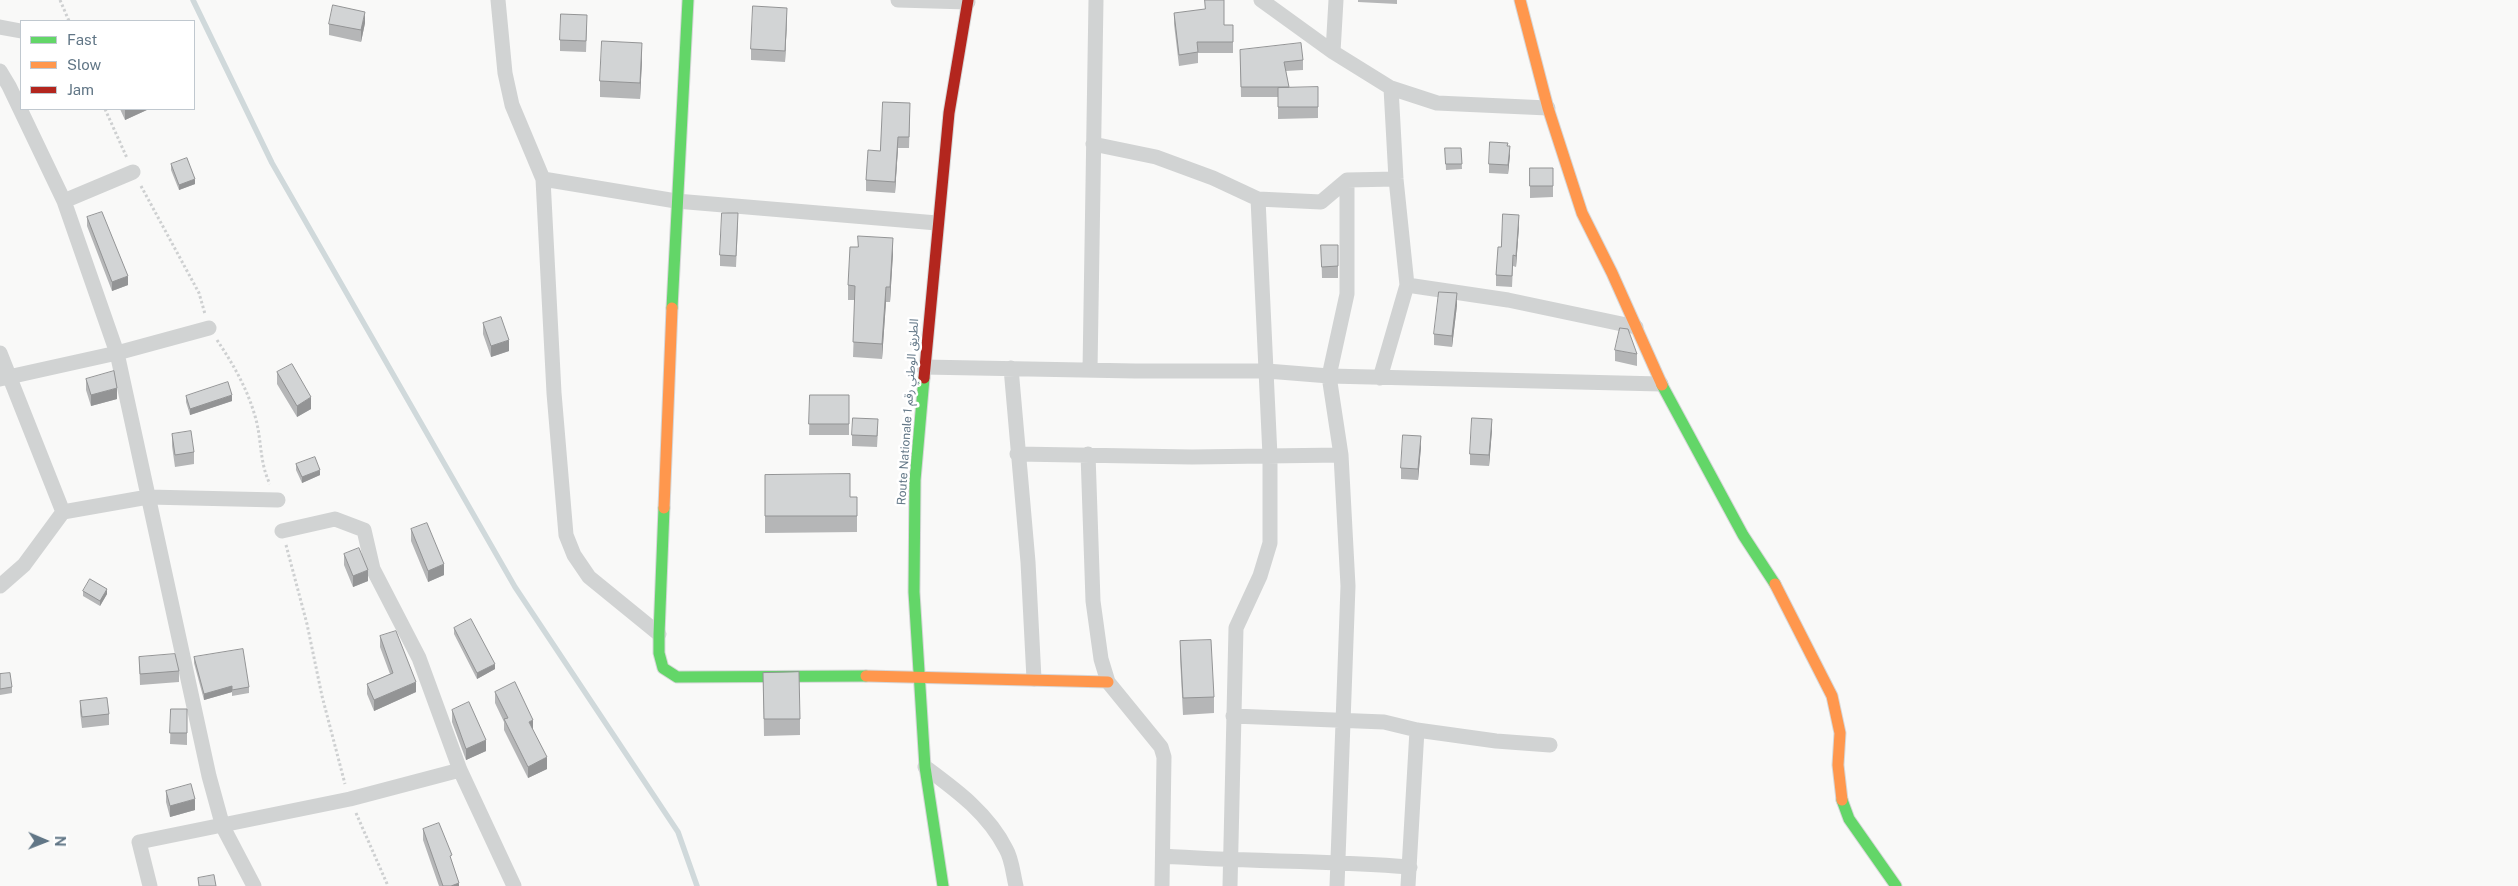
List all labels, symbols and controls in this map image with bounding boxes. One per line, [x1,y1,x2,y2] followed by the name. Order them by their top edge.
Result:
[20,20,195,110] legend
[67,31,97,48] text: Fast
[67,56,101,73] text: Slow
[67,81,94,98] text: Jam
[894,318,922,506] street label: Route Nationale الطريق الوطني رقم 1
[20,816,70,866] north arrow
[52,836,68,847] text: N

